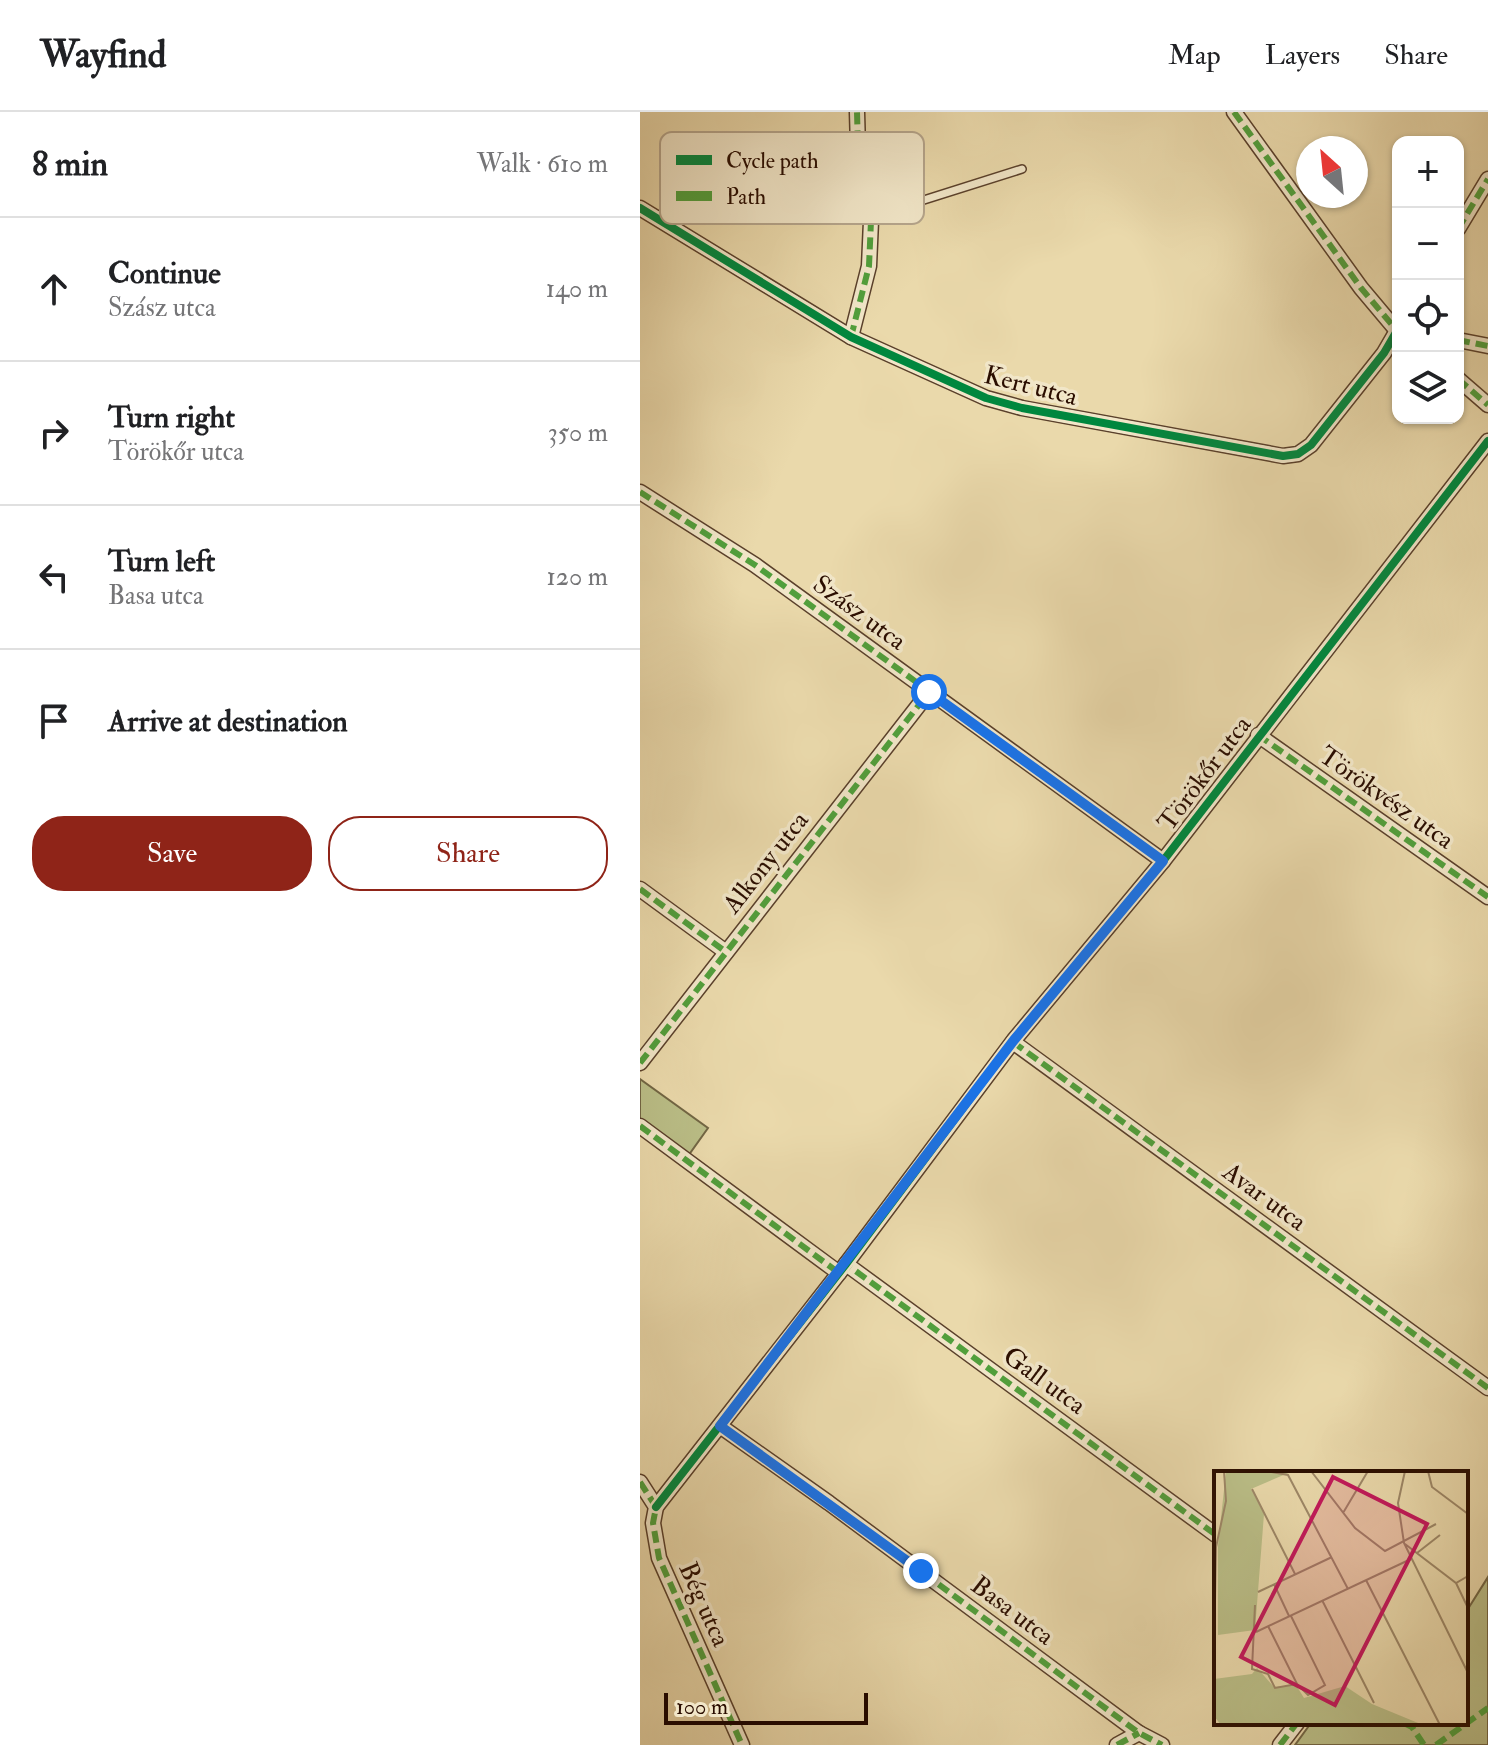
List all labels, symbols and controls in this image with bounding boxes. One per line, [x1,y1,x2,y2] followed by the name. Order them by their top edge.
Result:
[40,31,166,79] text: Wayfind
[1168,38,1221,73] text: Map
[1265,38,1340,73] text: Layers
[1384,38,1448,73] text: Share
[660,132,924,224] legend
[1296,136,1368,208] north arrow
[1392,136,1464,424] map controls
[1392,136,1464,208] button: +
[32,143,108,186] text: 8 min
[726,147,819,176] text: Cycle path
[477,148,608,180] text: Walk · 610 m
[726,183,767,211] text: Path
[1392,208,1464,280] button: −
[108,255,221,292] text: Continue
[32,267,76,311] icon: ahead
[546,273,608,305] text: 140 m
[1392,280,1464,352] button: locate
[108,292,216,324] text: Szász utca
[1392,352,1464,424] button: layers
[981,359,1081,413] street label: Kert utca
[108,399,235,436] text: Turn right
[32,411,76,455] icon: right
[548,417,608,449] text: 350 m
[108,436,244,468] text: Törökőr utca
[108,543,215,580] text: Turn left
[32,555,76,599] icon: left
[547,561,608,593] text: 120 m
[806,568,913,658] street label: Szász utca
[108,580,204,612] text: Basa utca
[911,674,947,710] route start
[32,699,76,743] icon: arrive
[108,703,348,740] text: Arrive at destination
[1151,709,1259,837] street label: Törökőr utca
[1313,740,1460,856] street label: Törökvész utca
[715,805,816,921] street label: Alkony utca
[32,816,312,891] button: Save
[328,816,608,891] button: Share
[1215,1155,1313,1238] street label: Avar utca
[997,1340,1092,1422] street label: Gall utca
[1214,1471,1468,1725] inset map
[903,1553,939,1589] route end
[671,1557,737,1652] street label: Bég utca
[965,1569,1060,1653] street label: Basa utca
[664,1689,868,1725] scale bar
[676,1693,728,1721] text: 100 m

